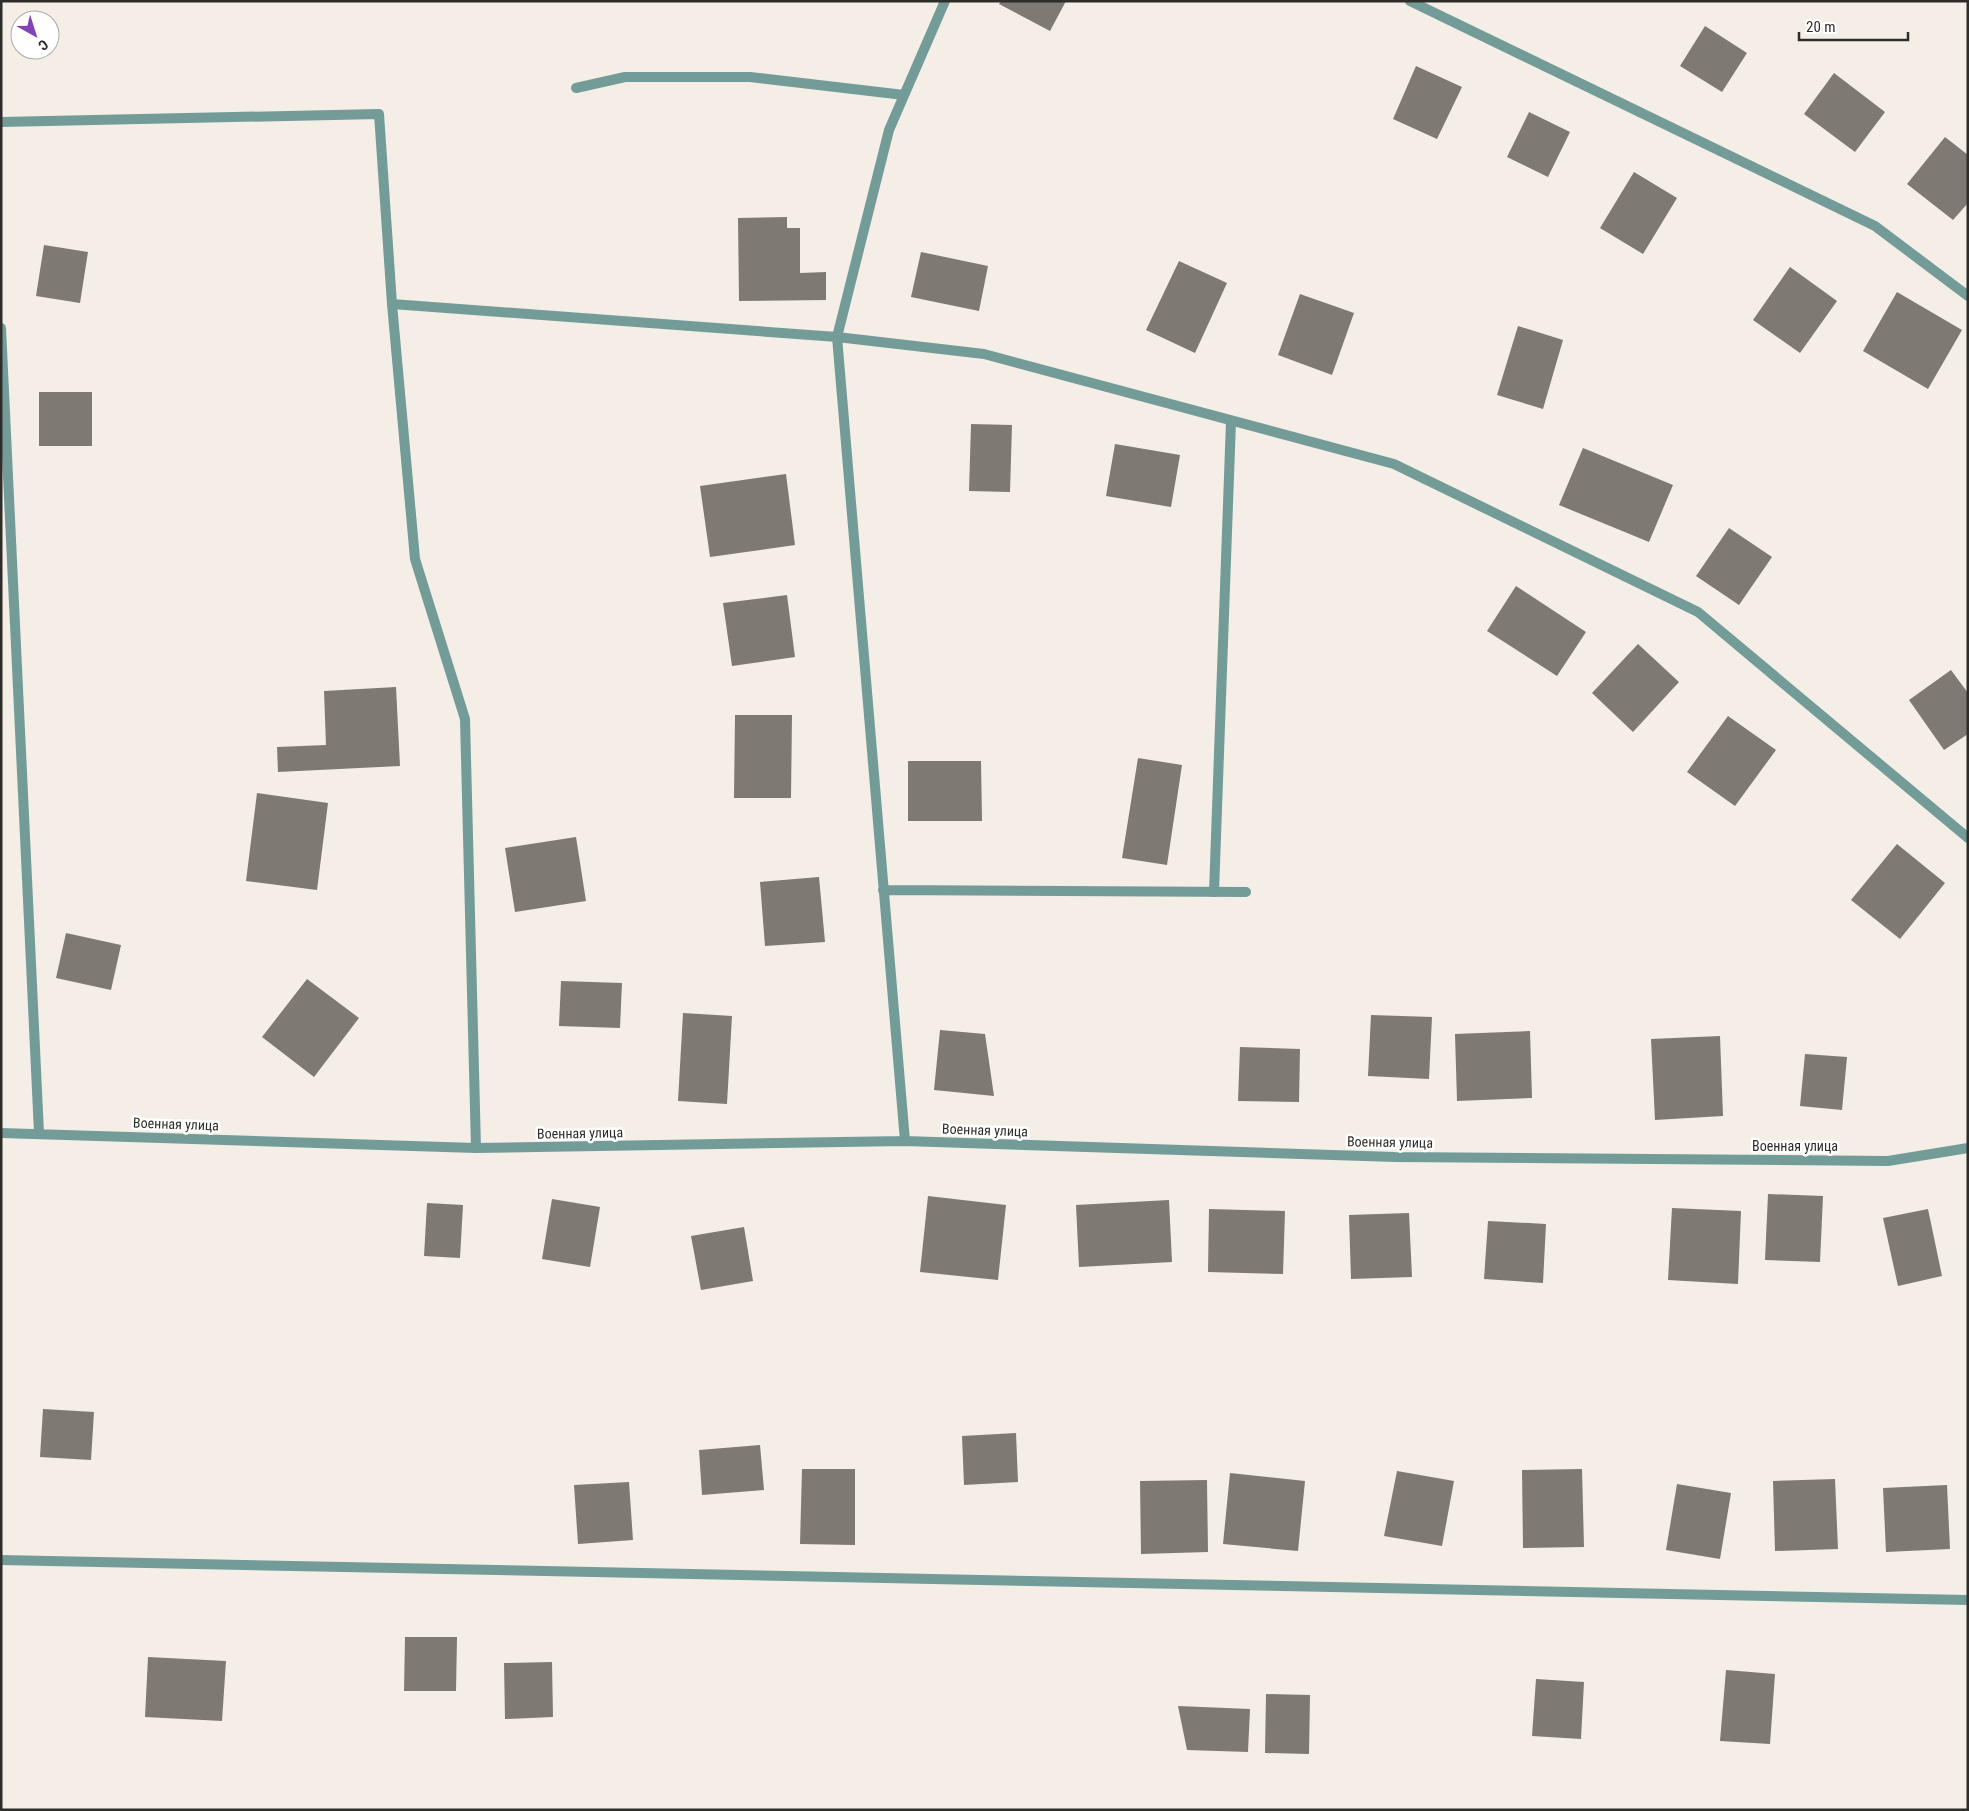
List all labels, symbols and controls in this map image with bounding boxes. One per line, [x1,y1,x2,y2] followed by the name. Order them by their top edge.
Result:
[10,10,60,60] north arrow
[1799,10,1908,42] scale bar
[1806,18,1836,36] text: 20 m
[35,36,51,54] text: С
[133,1115,219,1133] street label: Военная улица
[942,1121,1028,1139] street label: Военная улица
[537,1124,623,1142] street label: Военная улица
[1347,1133,1433,1151] street label: Военная улица
[1752,1138,1838,1154] street label: Военная улица

